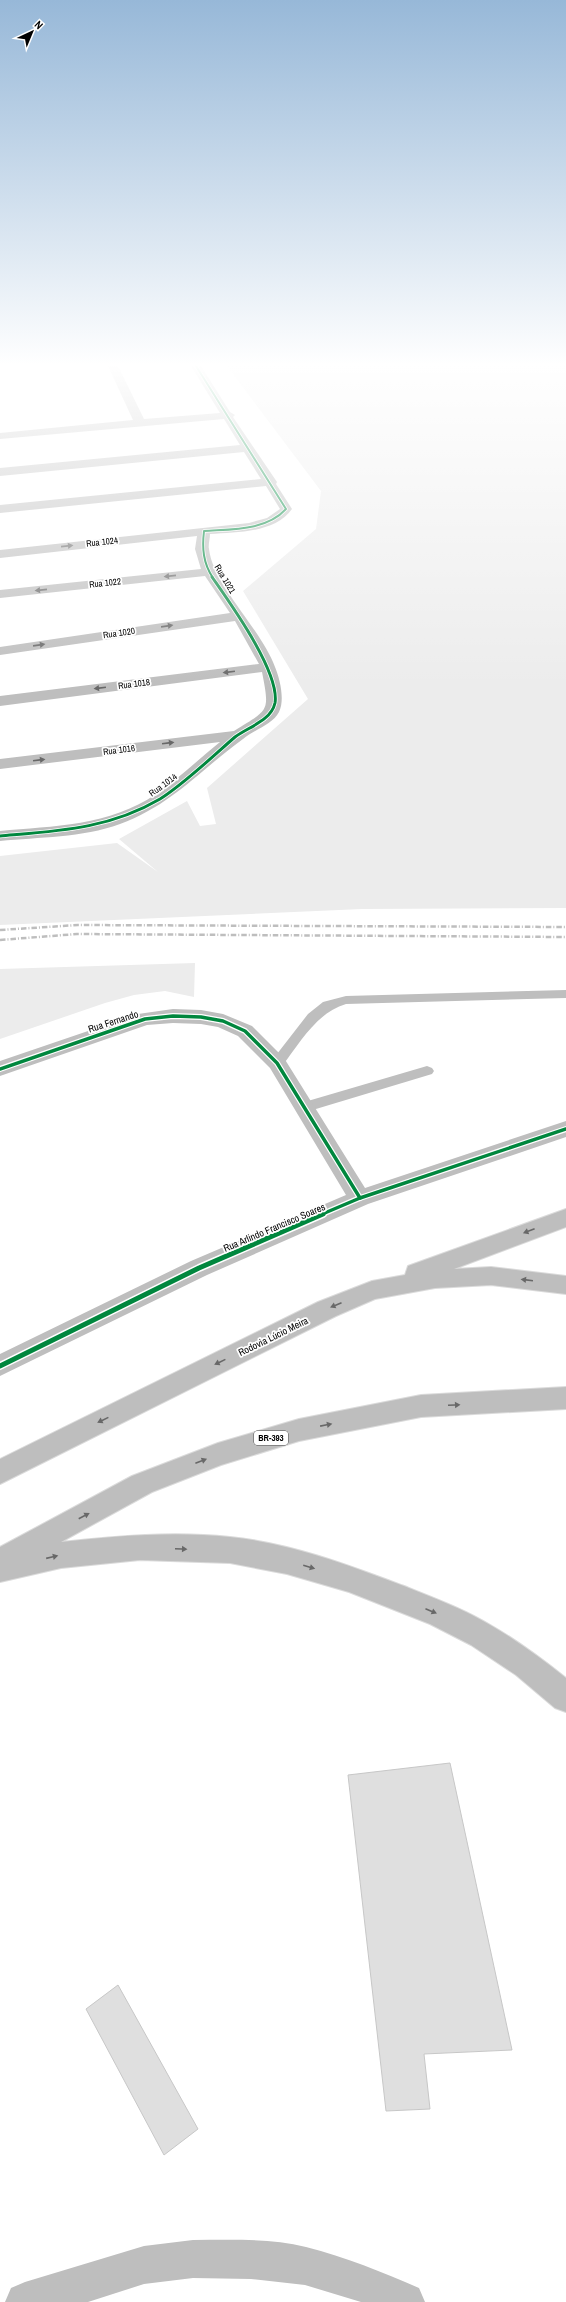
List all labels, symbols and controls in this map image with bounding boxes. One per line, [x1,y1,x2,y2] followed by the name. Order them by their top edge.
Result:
[12,12,52,52] north arrow
[32,18,46,32] text: N
[85,534,119,550] street label: Rua 1024
[61,543,73,549] one-way arrow
[212,562,238,596] street label: Rua 1021
[164,573,176,579] one-way arrow
[88,575,122,591] street label: Rua 1022
[35,586,47,593] one-way arrow
[161,623,173,629] one-way arrow
[102,625,136,641] street label: Rua 1020
[33,642,45,648] one-way arrow
[223,669,235,675] one-way arrow
[117,676,151,692] street label: Rua 1018
[94,685,106,692] one-way arrow
[162,740,174,747] one-way arrow
[102,742,136,758] street label: Rua 1016
[33,757,45,763] one-way arrow
[147,771,179,799] street label: Rua 1014
[86,1007,140,1036] street label: Rua Fernando
[221,1200,327,1255] street label: Rua Arlindo Francisco Soares
[523,1228,535,1234] one-way arrow
[521,1276,534,1283] one-way arrow
[331,1302,342,1308] one-way arrow
[236,1314,311,1359] street label: Rodovia Lúcio Meira
[214,1359,225,1366] one-way arrow
[448,1401,460,1408] one-way arrow
[98,1417,109,1423] one-way arrow
[320,1421,332,1427] one-way arrow
[254,1431,288,1445] road number: BR-393
[196,1458,208,1464] one-way arrow
[78,1512,89,1519] one-way arrow
[175,1545,187,1552] one-way arrow
[45,1554,58,1560] one-way arrow
[303,1565,315,1571] one-way arrow
[426,1608,437,1614] one-way arrow

